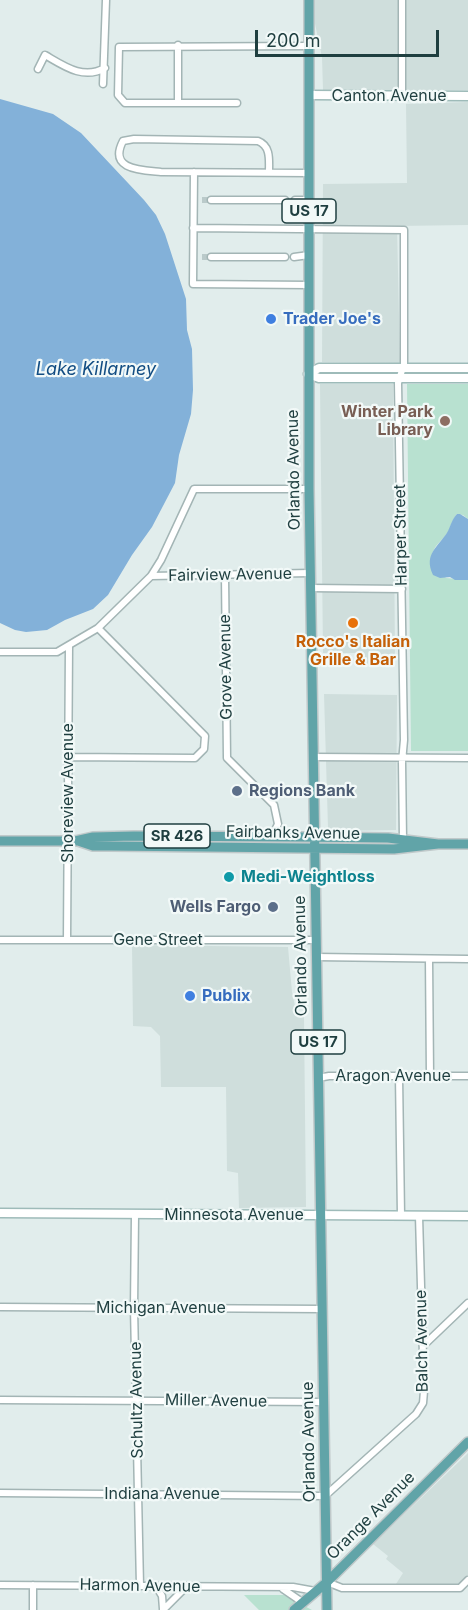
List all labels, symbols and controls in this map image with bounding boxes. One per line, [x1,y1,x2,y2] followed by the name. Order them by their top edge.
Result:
[258,18,442,56] scale bar
[266,30,321,51] text: 200 m
[332,86,446,106] street label: Canton Avenue
[282,199,336,223] road number: US 17
[283,309,381,329] place label: Trader Joe's
[264,312,278,326] marker: Trader Joe's
[36,359,156,381] water label: Lake Killarney
[341,402,433,440] place label: Winter Park Library
[283,409,305,531] street label: Orlando Avenue
[438,414,452,428] marker: Winter Park Library
[391,484,411,586] street label: Harper Street
[168,564,292,586] street label: Fairview Avenue
[215,614,237,720] street label: Grove Avenue
[346,616,360,630] marker: Rocco's Italian Grille & Bar
[296,632,410,670] place label: Rocco's Italian Grille & Bar
[58,723,78,863] street label: Shoreview Avenue
[249,781,355,801] place label: Regions Bank
[230,784,244,798] marker: Regions Bank
[226,822,360,844] street label: Fairbanks Avenue
[144,824,210,848] road number: SR 426
[241,867,375,887] place label: Medi-Weightloss
[222,870,236,884] marker: Medi-Weightloss
[290,895,312,1017] street label: Orlando Avenue
[170,897,261,917] place label: Wells Fargo
[266,900,280,914] marker: Wells Fargo
[113,930,203,950] street label: Gene Street
[202,986,250,1006] place label: Publix
[183,989,197,1003] marker: Publix
[291,1030,345,1054] road number: US 17
[335,1066,451,1086] street label: Aragon Avenue
[164,1205,304,1225] street label: Minnesota Avenue
[412,1290,432,1392] street label: Balch Avenue
[96,1298,226,1318] street label: Michigan Avenue
[126,1341,148,1459] street label: Schultz Avenue
[298,1381,320,1503] street label: Orlando Avenue
[165,1391,267,1411] street label: Miller Avenue
[323,1468,419,1564] street label: Orange Avenue
[104,1484,220,1504] street label: Indiana Avenue
[79,1575,201,1597] street label: Harmon Avenue

